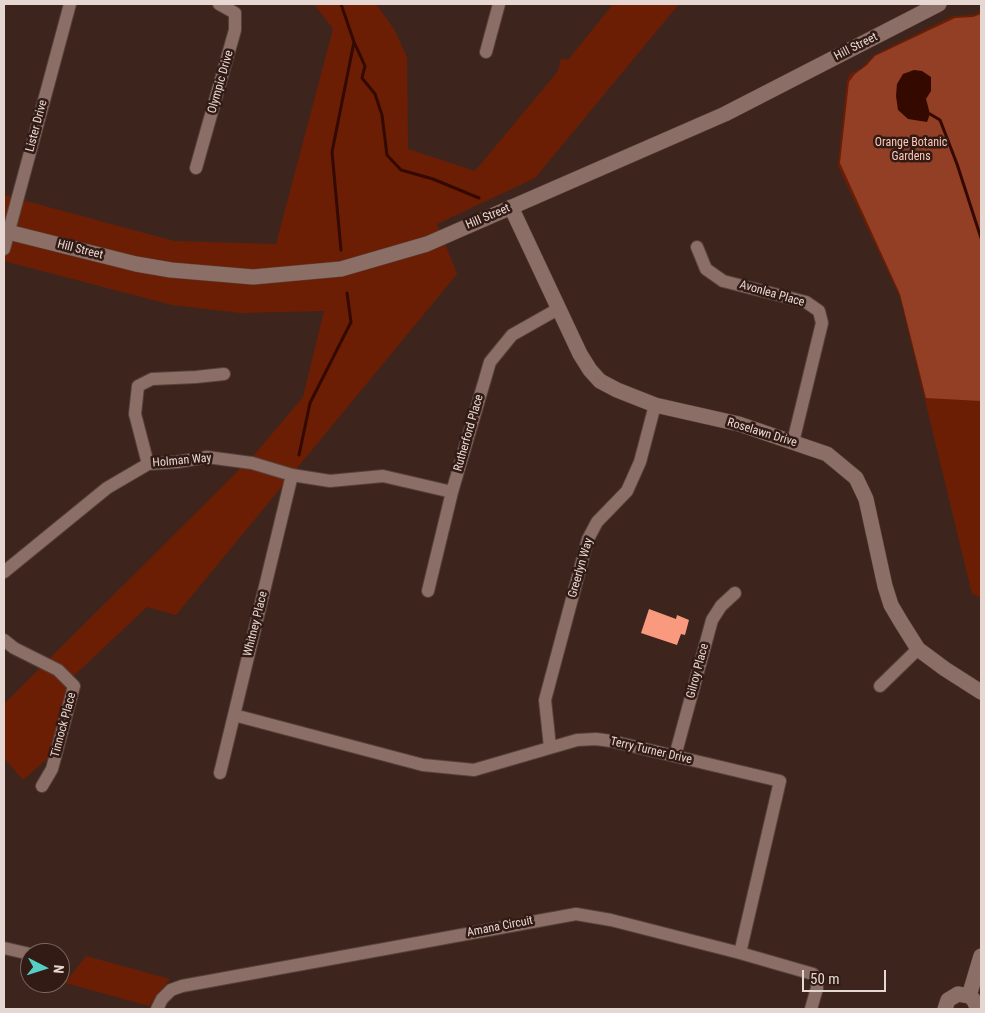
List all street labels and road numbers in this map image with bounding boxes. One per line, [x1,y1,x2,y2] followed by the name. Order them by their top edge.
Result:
[832,30,880,64] street label: Hill Street
[205,49,237,115] street label: Olympic Drive
[23,98,51,154] street label: Lister Drive
[464,201,512,233] street label: Hill Street
[56,237,104,263] street label: Hill Street
[738,278,806,310] street label: Avonlea Place
[451,393,487,473] street label: Rutherford Place
[725,416,799,450] street label: Roselawn Drive
[152,451,212,471] street label: Holman Way
[566,536,596,600] street label: Greerlyn Way
[241,590,271,658] street label: Whitney Place
[684,642,712,700] street label: Gilroy Place
[48,691,80,759] street label: Tinnock Place
[609,735,693,767] street label: Terry Turner Drive
[466,914,534,940] street label: Amana Circuit

